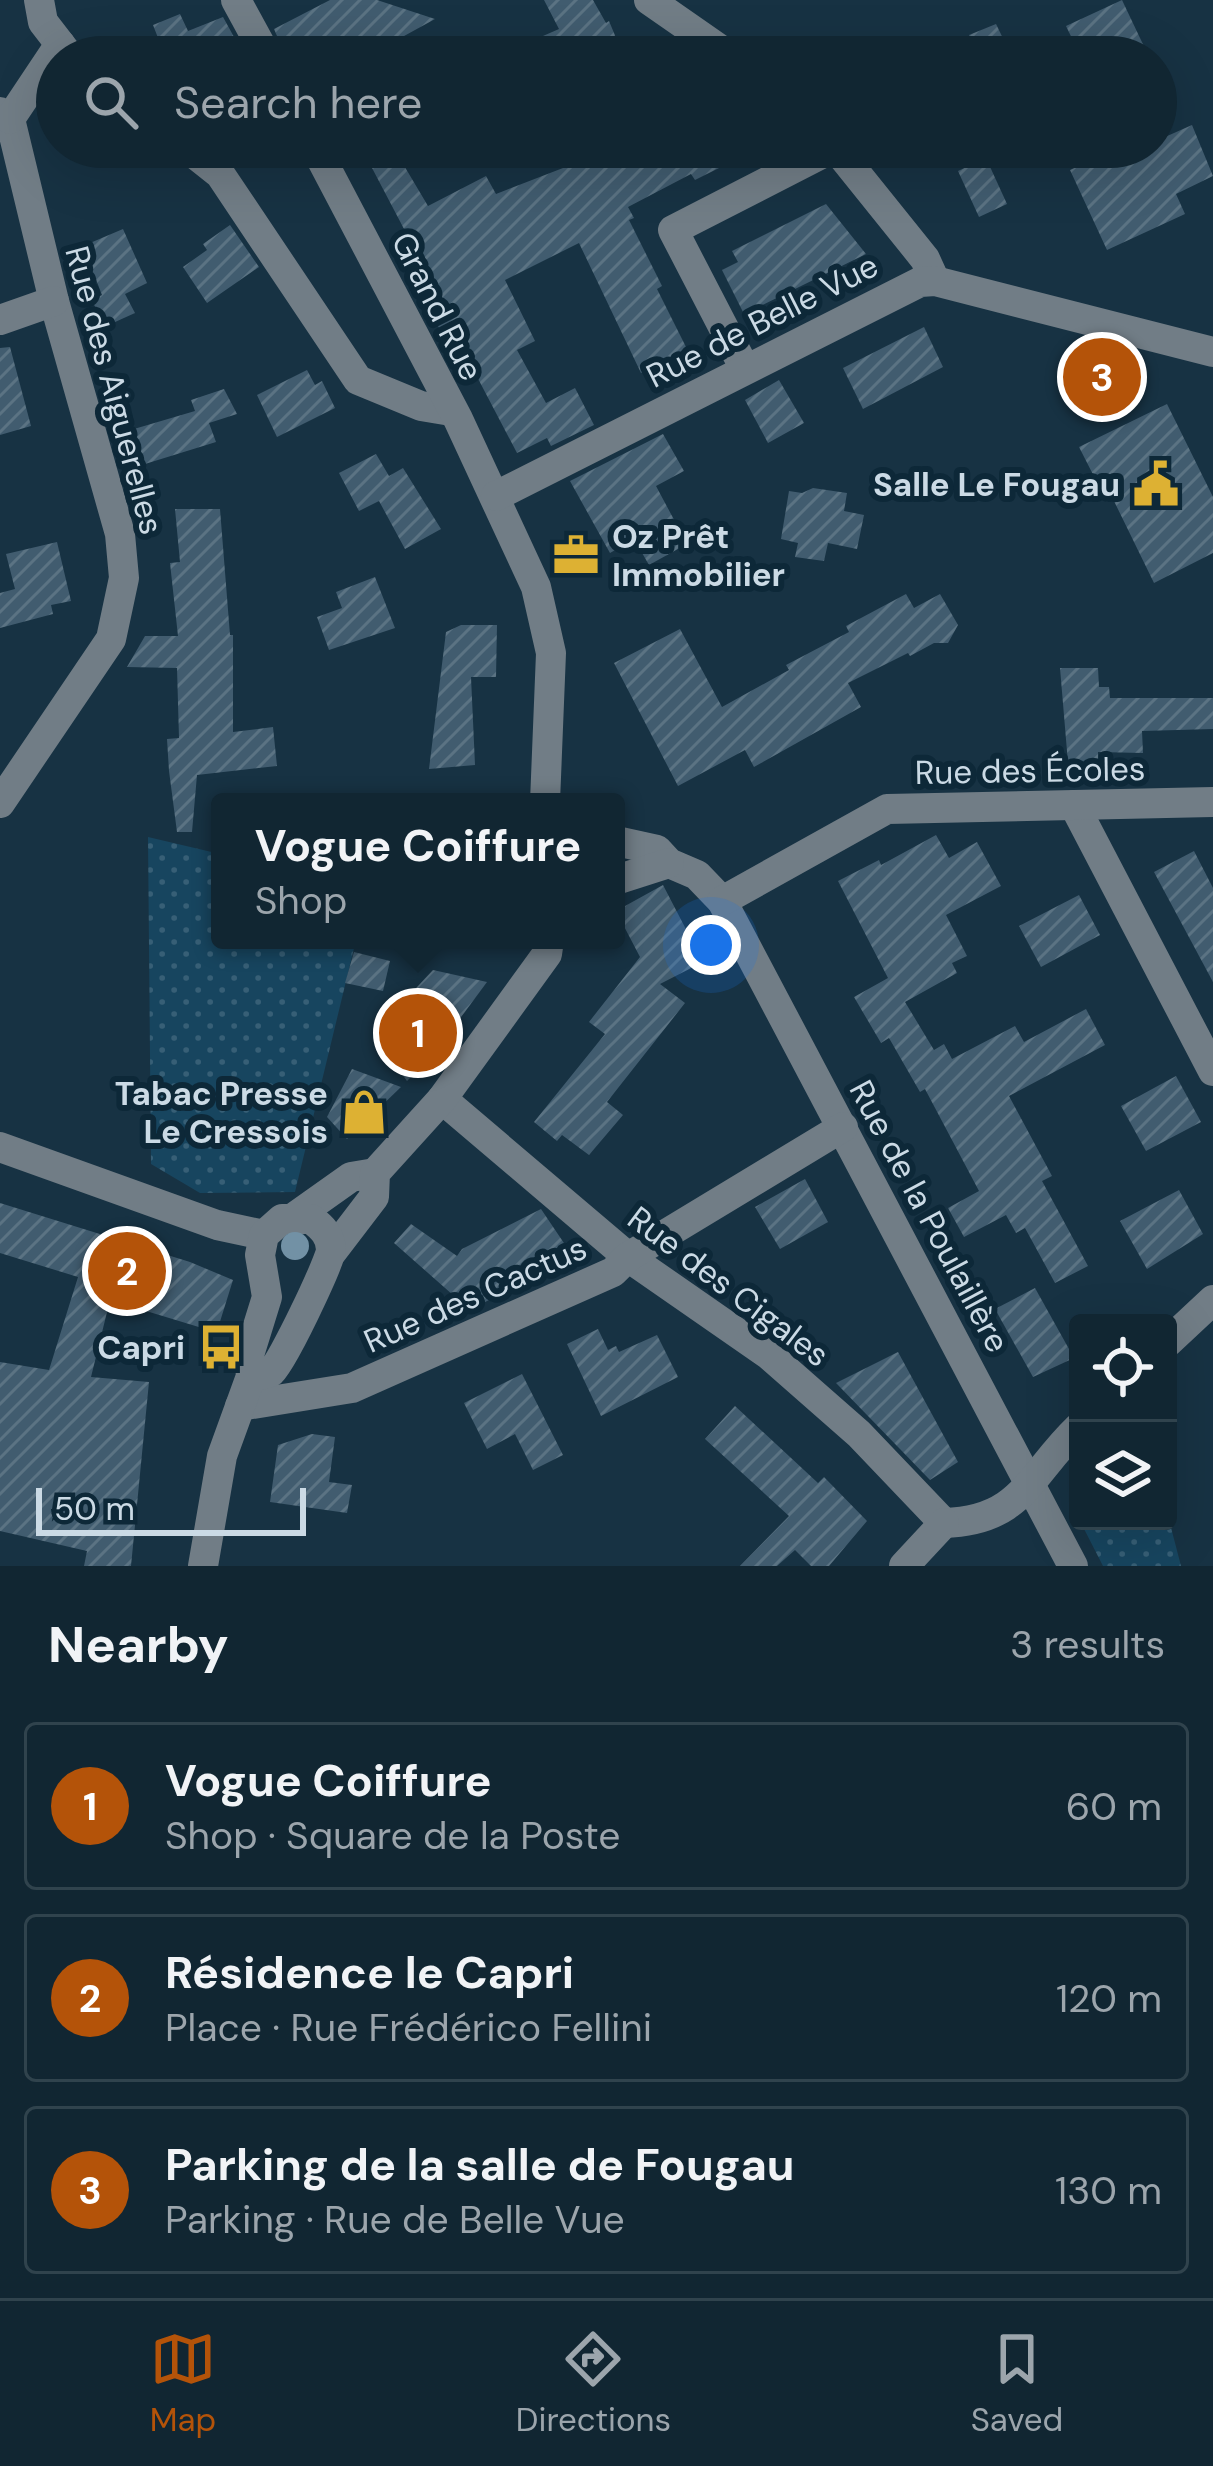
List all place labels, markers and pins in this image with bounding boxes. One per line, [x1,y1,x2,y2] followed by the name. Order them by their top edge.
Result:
[1063,332,1141,422] pin: 3
[1131,459,1181,509] public building icon: Salle Le Fougau
[873,463,1120,506] place label: Salle Le Fougau
[612,515,785,596] place label: Oz Prêt Immobilier
[551,530,601,580] office icon: Oz Prêt Immobilier
[379,988,457,1078] pin: 1
[115,1072,328,1153] place label: Tabac Presse Le Cressois
[339,1087,389,1137] shop icon: Tabac Presse Le Cressois
[88,1226,166,1316] pin: 2
[196,1322,246,1372] bus stop icon: Capri
[97,1326,185,1369] place label: Capri

